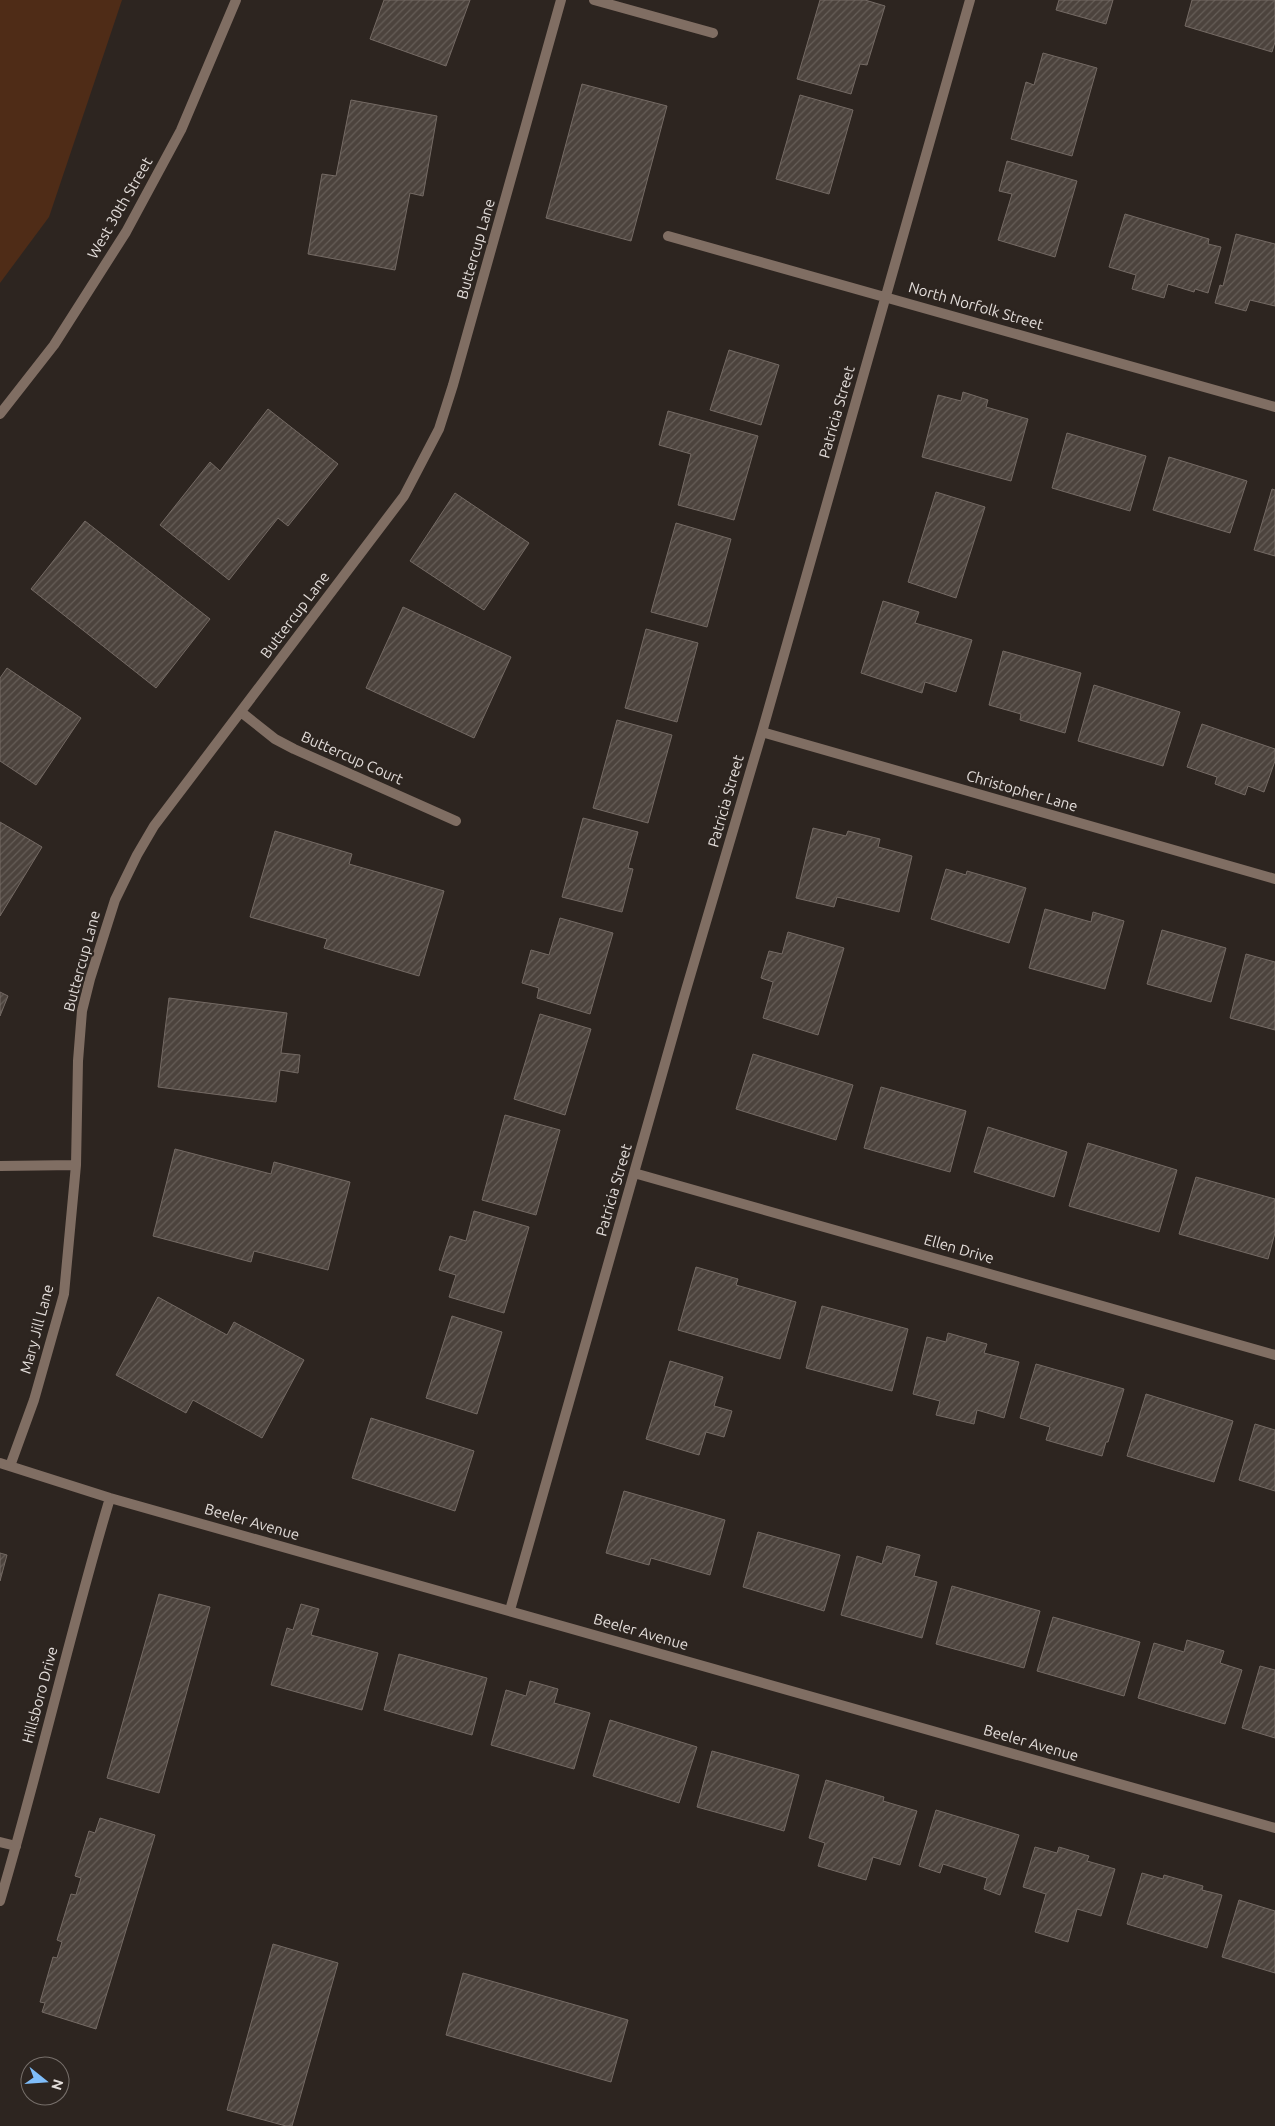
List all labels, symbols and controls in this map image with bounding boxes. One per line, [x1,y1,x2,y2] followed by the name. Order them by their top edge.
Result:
[84,154,156,262] street label: West 30th Street
[453,197,498,301] street label: Buttercup Lane
[907,278,1046,333] street label: North Norfolk Street
[815,364,858,460] street label: Patricia Street
[257,568,333,661] street label: Buttercup Lane
[299,727,406,788] street label: Buttercup Court
[704,753,747,849] street label: Patricia Street
[964,766,1080,815] street label: Christopher Lane
[60,909,103,1013] street label: Buttercup Lane
[592,1142,635,1238] street label: Patricia Street
[922,1230,996,1267] street label: Ellen Drive
[16,1282,57,1375] street label: Mary Jill Lane
[203,1500,302,1543] street label: Beeler Avenue
[592,1610,691,1653] street label: Beeler Avenue
[18,1645,61,1745] street label: Hillsboro Drive
[982,1721,1081,1764] street label: Beeler Avenue
[20,2056,70,2106] north arrow
[48,2077,67,2092] text: N

